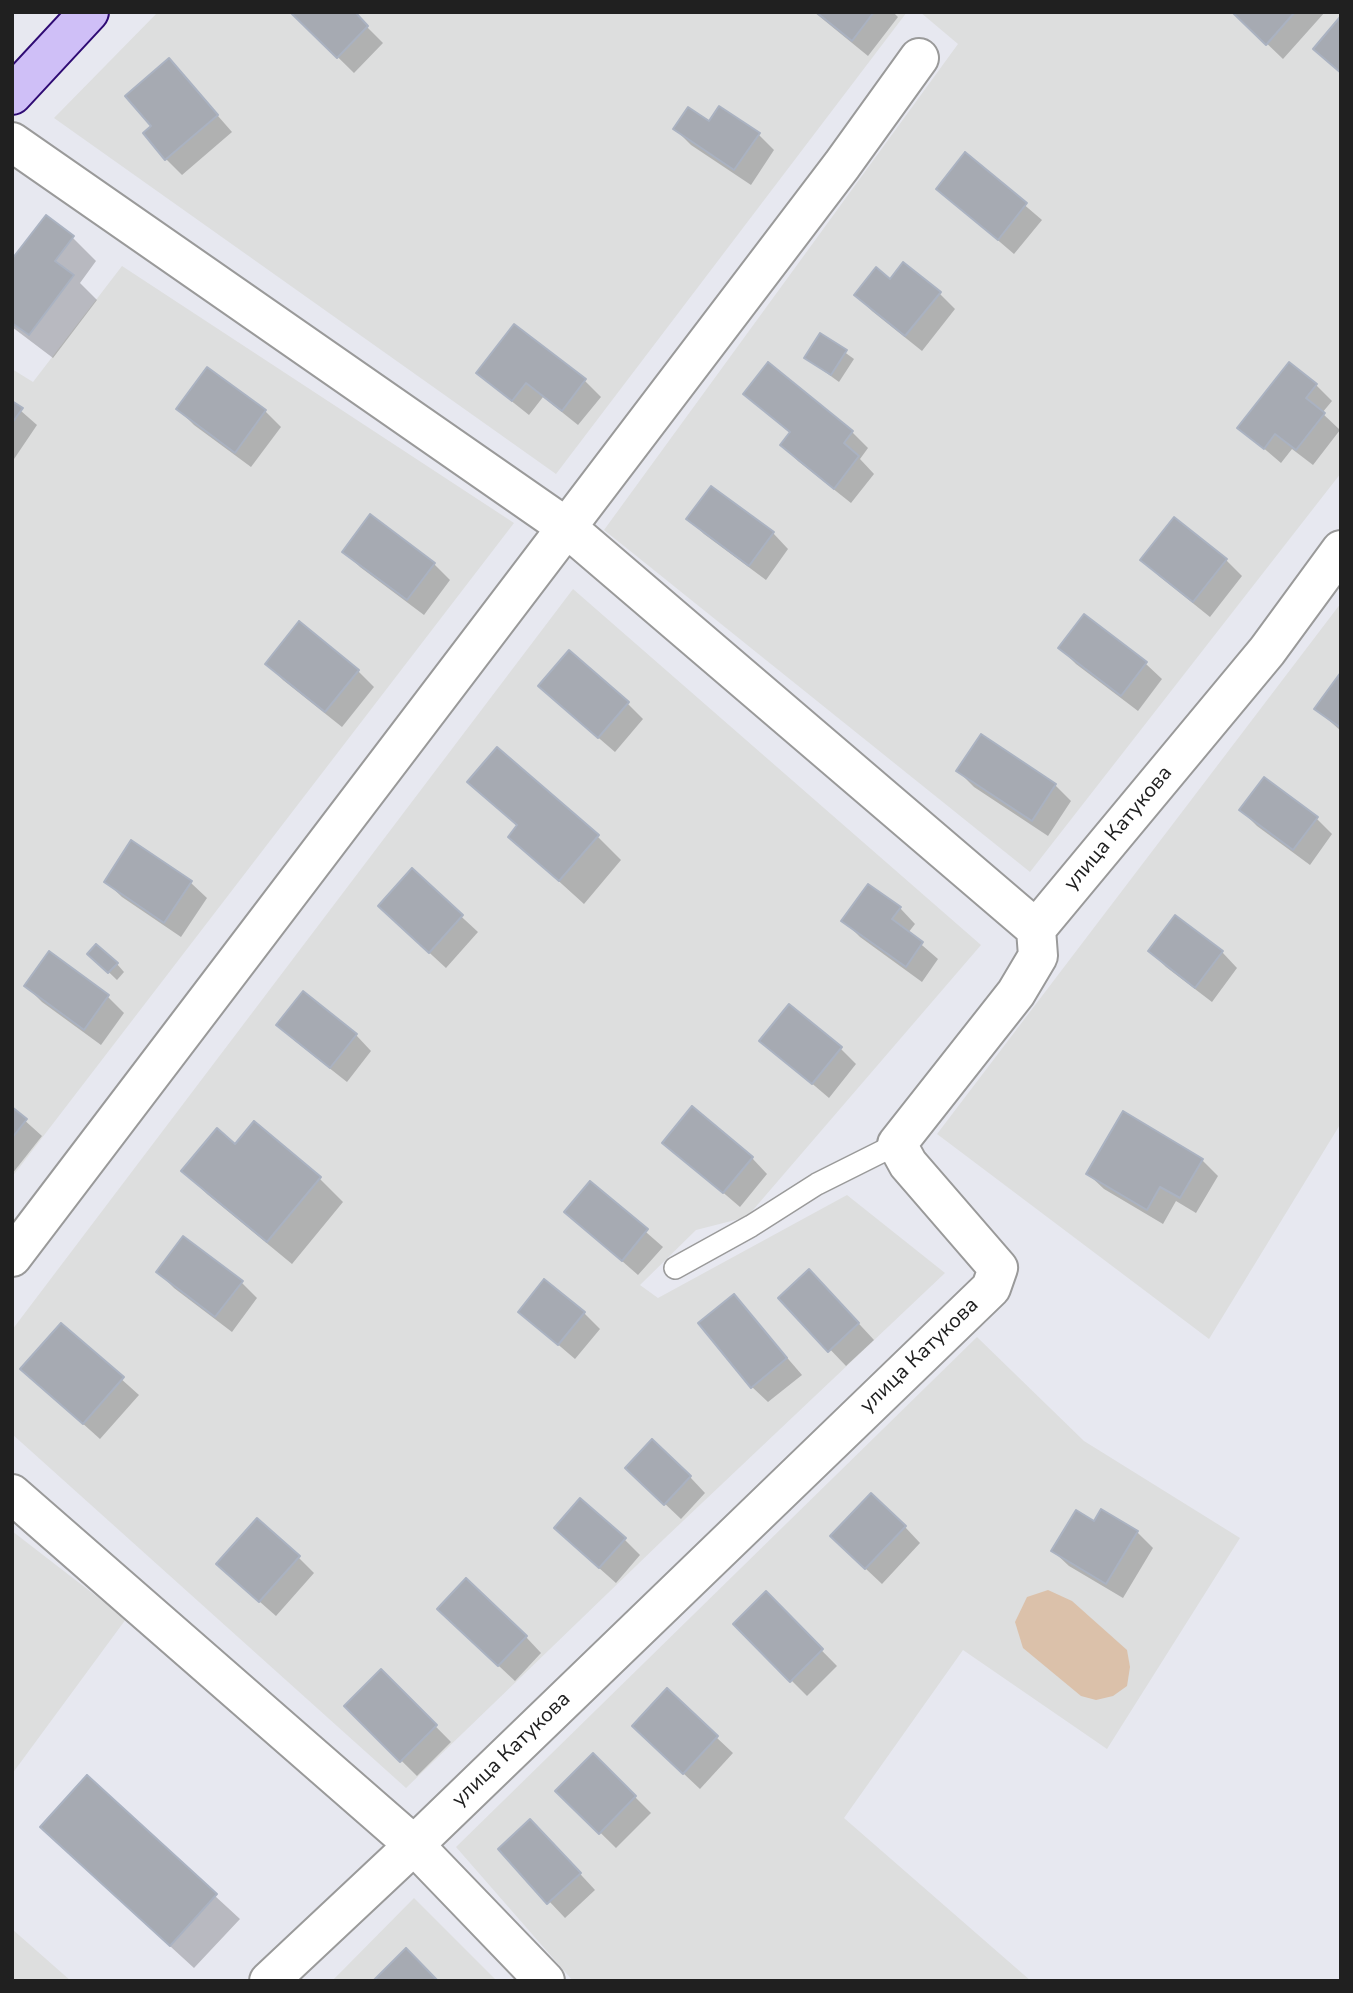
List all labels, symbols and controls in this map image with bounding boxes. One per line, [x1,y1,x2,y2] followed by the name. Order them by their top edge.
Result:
[1060,762,1178,896] street label: улица Катукова
[856,1293,984,1419] street label: улица Катукова
[448,1687,576,1813] street label: улица Катукова

